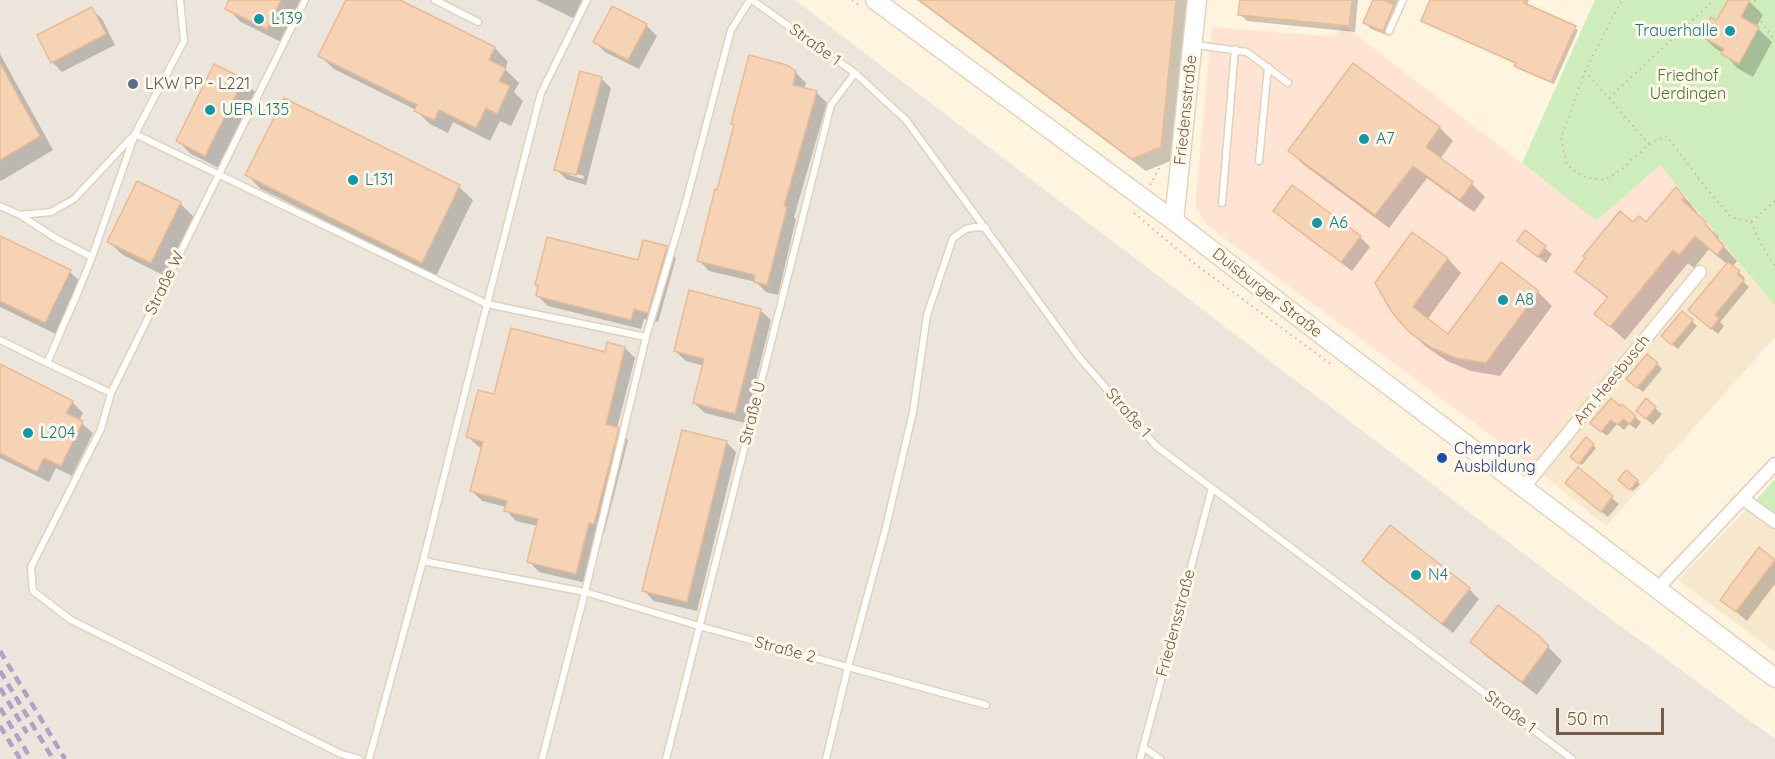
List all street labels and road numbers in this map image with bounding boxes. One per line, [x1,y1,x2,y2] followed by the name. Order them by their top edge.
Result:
[785,20,845,70] street label: Straße 1
[1171,54,1201,166] street label: Friedensstraße
[1208,244,1326,342] street label: Duisburger Straße
[141,248,189,318] street label: Straße W
[1570,331,1654,429] street label: Am Heesbusch
[736,379,770,447] street label: Straße U
[1101,384,1155,442] street label: Straße 1
[1152,567,1200,679] street label: Friedensstraße
[753,633,817,667] street label: Straße 2
[1481,687,1539,737] street label: Straße 1

